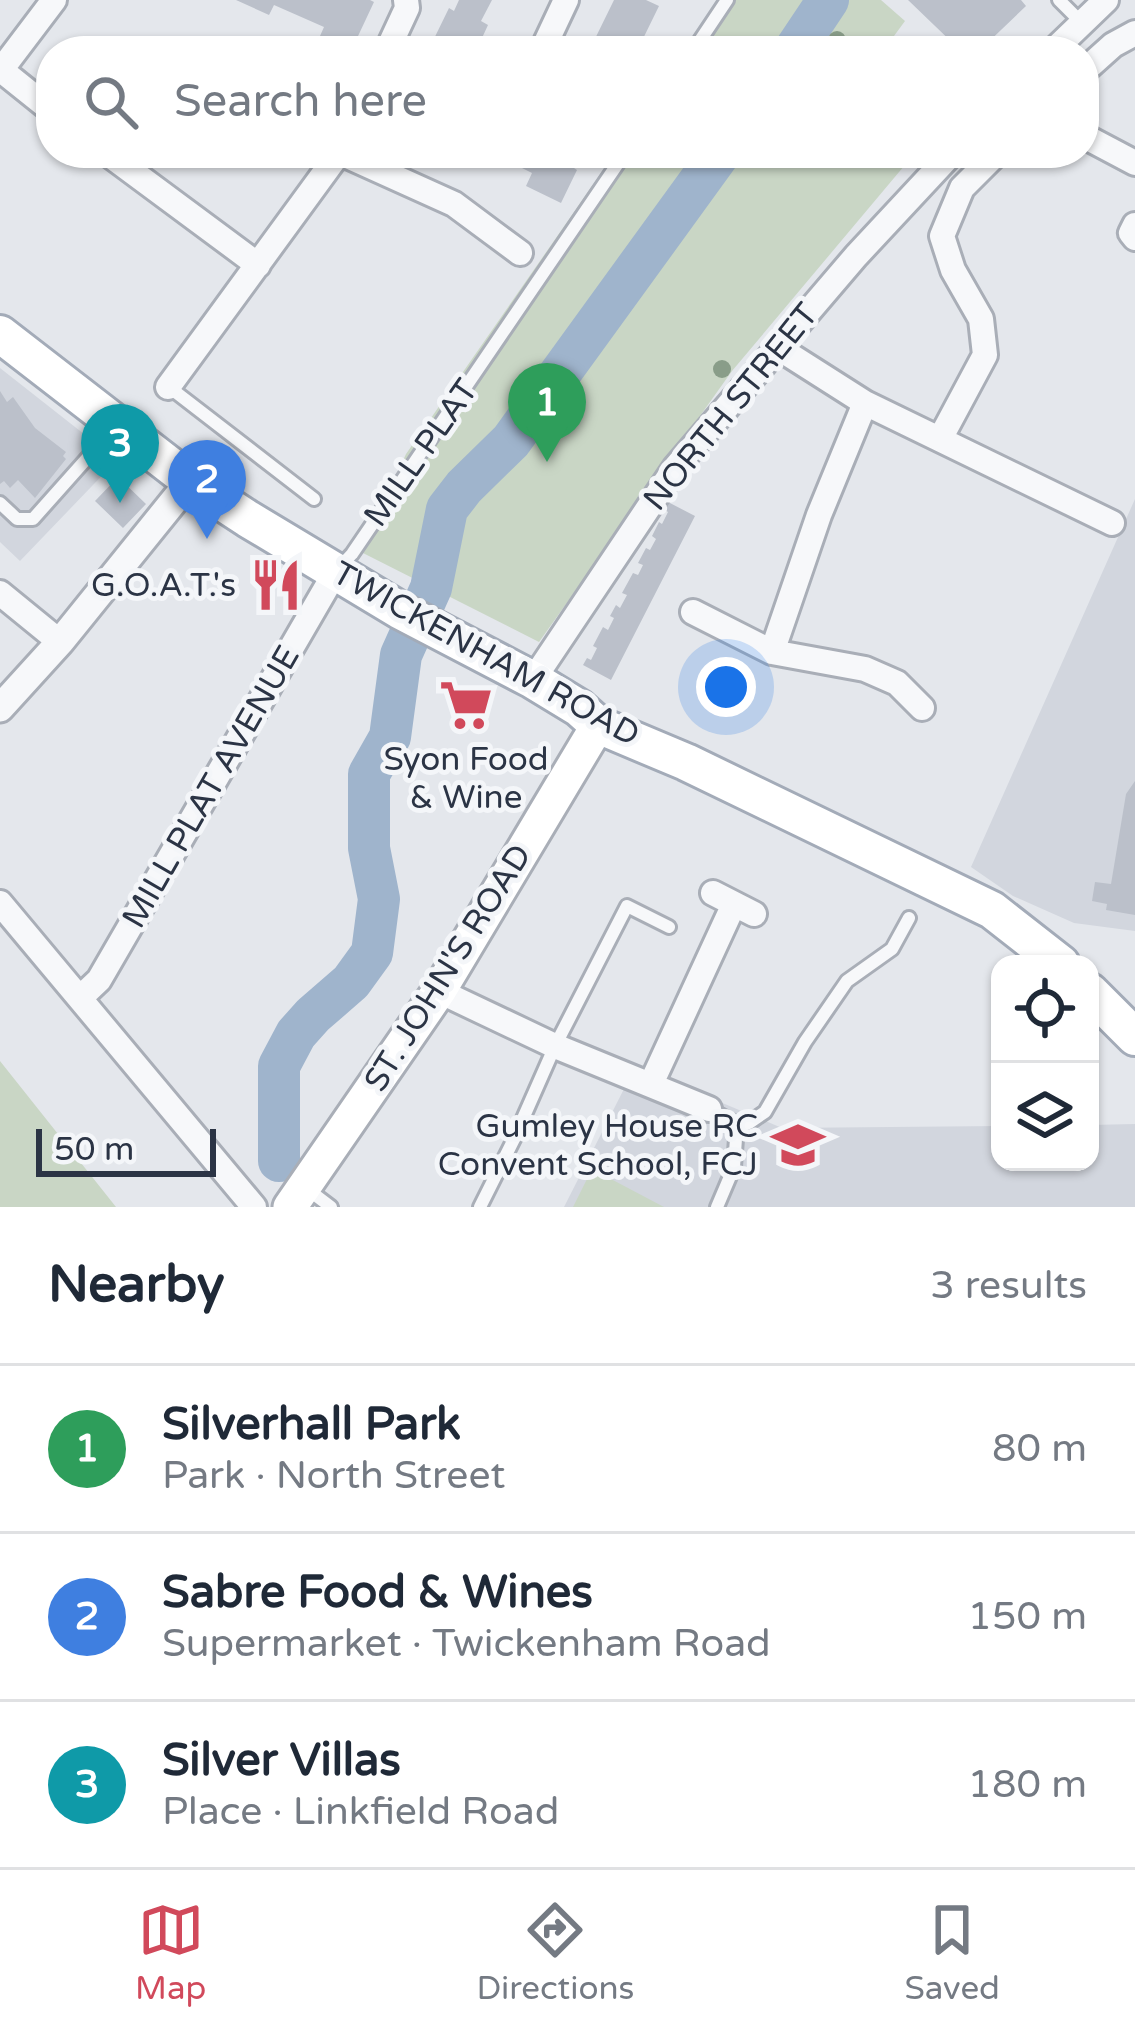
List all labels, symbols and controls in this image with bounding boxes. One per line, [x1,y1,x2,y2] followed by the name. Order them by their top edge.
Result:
[36,36,1099,168] search box
[78,69,144,135] icon: search
[174,75,427,129] text: Search here
[636,296,826,518] street label: NORTH STREET
[508,363,586,462] pin: 1
[356,372,486,534] street label: MILL PLAT
[81,404,159,503] pin: 3
[168,440,246,539] pin: 2
[326,553,646,755] street label: TWICKENHAM ROAD
[247,556,305,614] restaurant icon: G.O.A.T.'s
[91,566,236,605] place label: G.O.A.T.'s
[114,639,308,935] street label: MILL PLAT AVENUE
[696,657,756,717] your location
[437,676,495,734] supermarket icon: Syon Food & Wine
[383,740,549,817] place label: Syon Food & Wine
[356,837,540,1099] street label: ST. JOHN'S ROAD
[991,955,1099,1171] map controls
[991,955,1099,1063] button: locate
[991,1063,1099,1171] button: layers
[438,1107,758,1184] place label: Gumley House RC Convent School, FCJ
[769,1116,827,1174] school or university icon: Gumley House RC Convent School, FCJ
[36,1123,216,1176] scale bar
[54,1130,134,1169] text: 50 m
[48,1254,225,1316] text: Nearby
[930,1262,1087,1309] text: 3 results
[162,1398,461,1452] text: Silverhall Park
[75,1425,99,1472] text: 1
[992,1425,1087,1472] text: 80 m
[162,1452,505,1499] text: Park · North Street
[162,1566,593,1620] text: Sabre Food & Wines
[75,1593,99,1640] text: 2
[968,1593,1087,1640] text: 150 m
[162,1620,771,1667] text: Supermarket · Twickenham Road
[162,1734,401,1788] text: Silver Villas
[75,1761,99,1808] text: 3
[968,1761,1087,1808] text: 180 m
[162,1788,559,1835] text: Place · Linkfield Road
[135,1897,206,2008] tab: Map
[476,1897,634,2008] tab: Directions
[905,1897,1000,2008] tab: Saved

